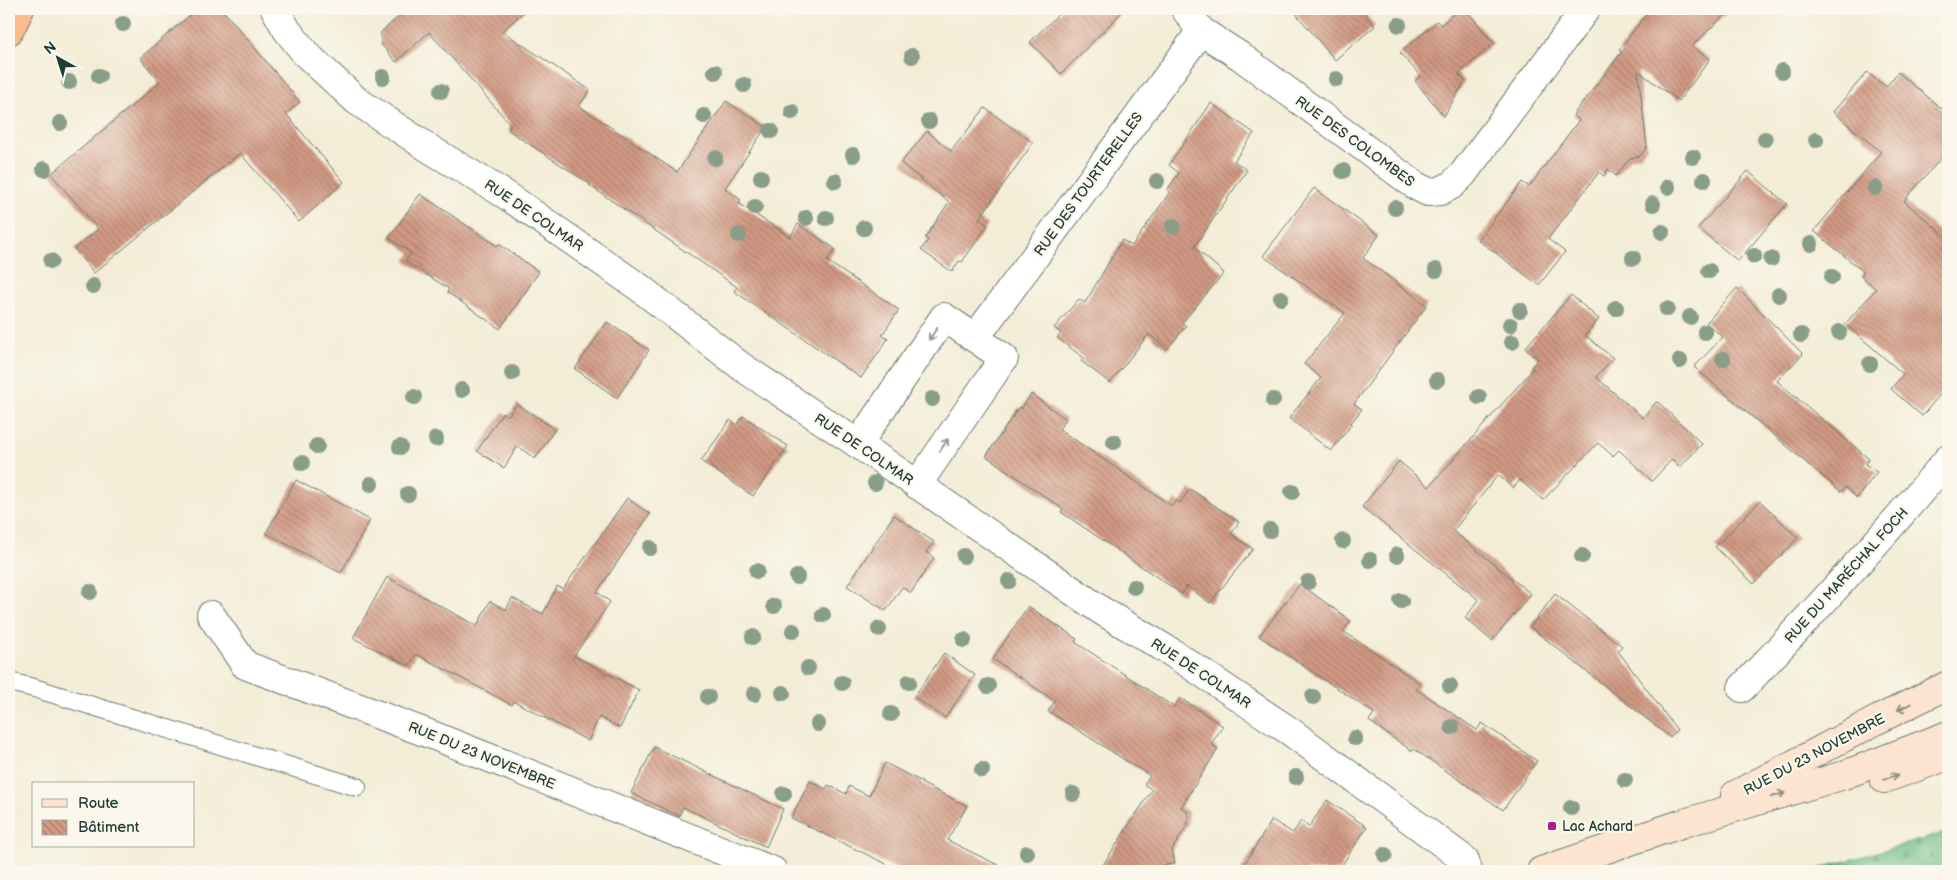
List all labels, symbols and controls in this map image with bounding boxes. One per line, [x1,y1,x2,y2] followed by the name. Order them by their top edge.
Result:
[32,32,82,82] north arrow
[41,38,60,58] text: N
[1292,92,1418,190] street label: RUE DES COLOMBES
[1031,109,1146,259] street label: RUE DES TOURTERELLES
[481,176,586,255] street label: RUE DE COLMAR
[928,327,938,341] one-way arrow
[811,410,916,489] street label: RUE DE COLMAR
[940,438,950,452] one-way arrow
[1780,503,1912,647] street label: RUE DU MARÉCHAL FOCH
[1148,635,1254,712] street label: RUE DE COLMAR
[1897,702,1912,712] one-way arrow
[1741,710,1888,799] street label: RUE DU 23 NOVEMBRE
[406,718,558,793] street label: RUE DU 23 NOVEMBRE
[1882,772,1898,781] one-way arrow
[32,782,195,848] legend
[1770,789,1786,799] one-way arrow
[78,794,119,813] text: Route
[78,818,140,837] text: Bâtiment
[1562,818,1633,835] place label: Lac Achard
[1546,820,1558,832] marker: Lac Achard

